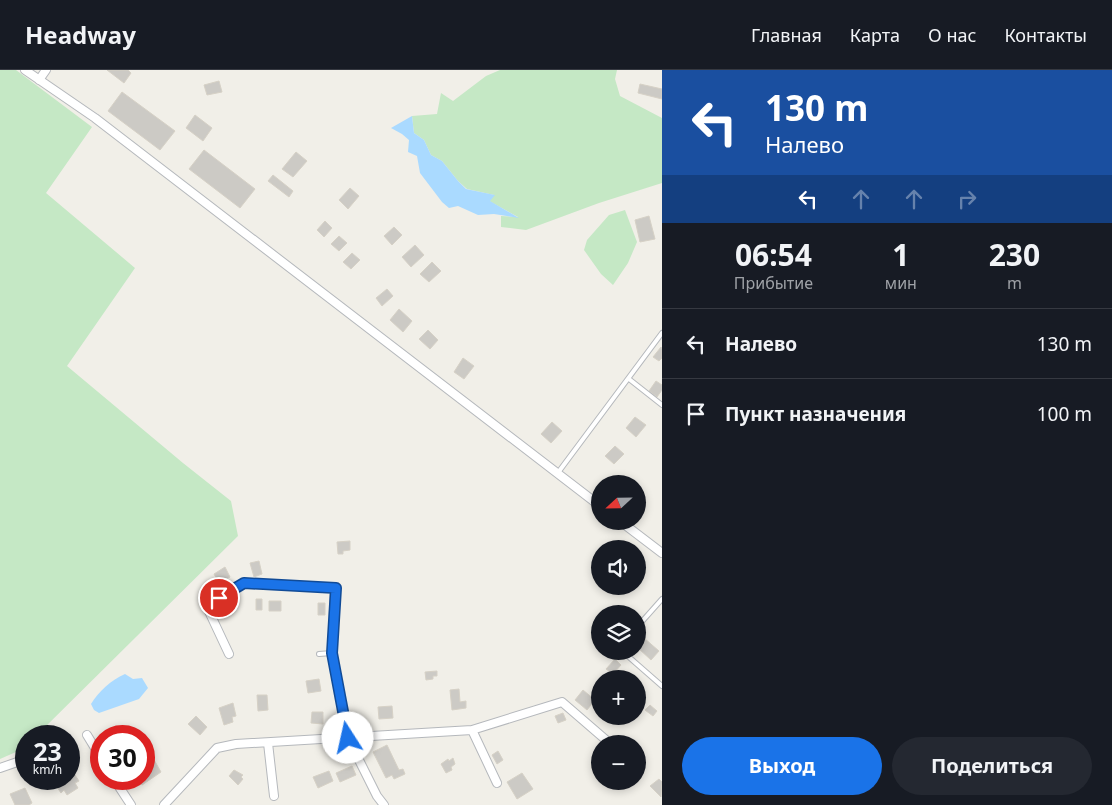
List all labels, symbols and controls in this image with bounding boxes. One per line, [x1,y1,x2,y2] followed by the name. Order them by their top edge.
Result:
[25,18,136,51] text: Headway
[751,23,822,47] text: Главная
[850,23,900,47] text: Карта
[928,23,976,47] text: О нас
[1004,23,1087,47] text: Контакты
[765,84,868,131] text: 130 m
[682,90,747,155] icon: left
[765,129,844,159] text: Налево
[794,185,822,213] icon: left
[847,185,875,213] icon: ahead
[900,185,928,213] icon: ahead
[953,185,981,213] icon: right
[735,234,812,275] text: 06:54
[892,234,909,275] text: 1
[989,234,1040,275] text: 230
[734,272,813,294] text: Прибытие
[885,272,917,294] text: мин
[1007,272,1022,294] text: m
[682,330,710,358] icon: left
[725,331,797,357] text: Налево
[1037,331,1092,357] text: 130 m
[682,400,710,428] icon: arrive
[725,401,906,427] text: Пункт назначения
[1037,401,1092,427] text: 100 m
[591,475,646,530] north arrow
[591,475,646,790] map controls
[591,540,646,595] button: sound
[198,577,240,619] pin
[205,584,233,612] icon: arrive
[591,605,646,660] button: layers
[591,670,646,725] button: +
[321,711,373,763] position arrow
[90,725,155,790] speed limit sign: 30
[33,734,62,768] text: 23
[591,735,646,790] button: −
[682,737,882,795] button: Выход
[892,737,1092,795] button: Поделиться
[33,761,62,778] text: km/h

